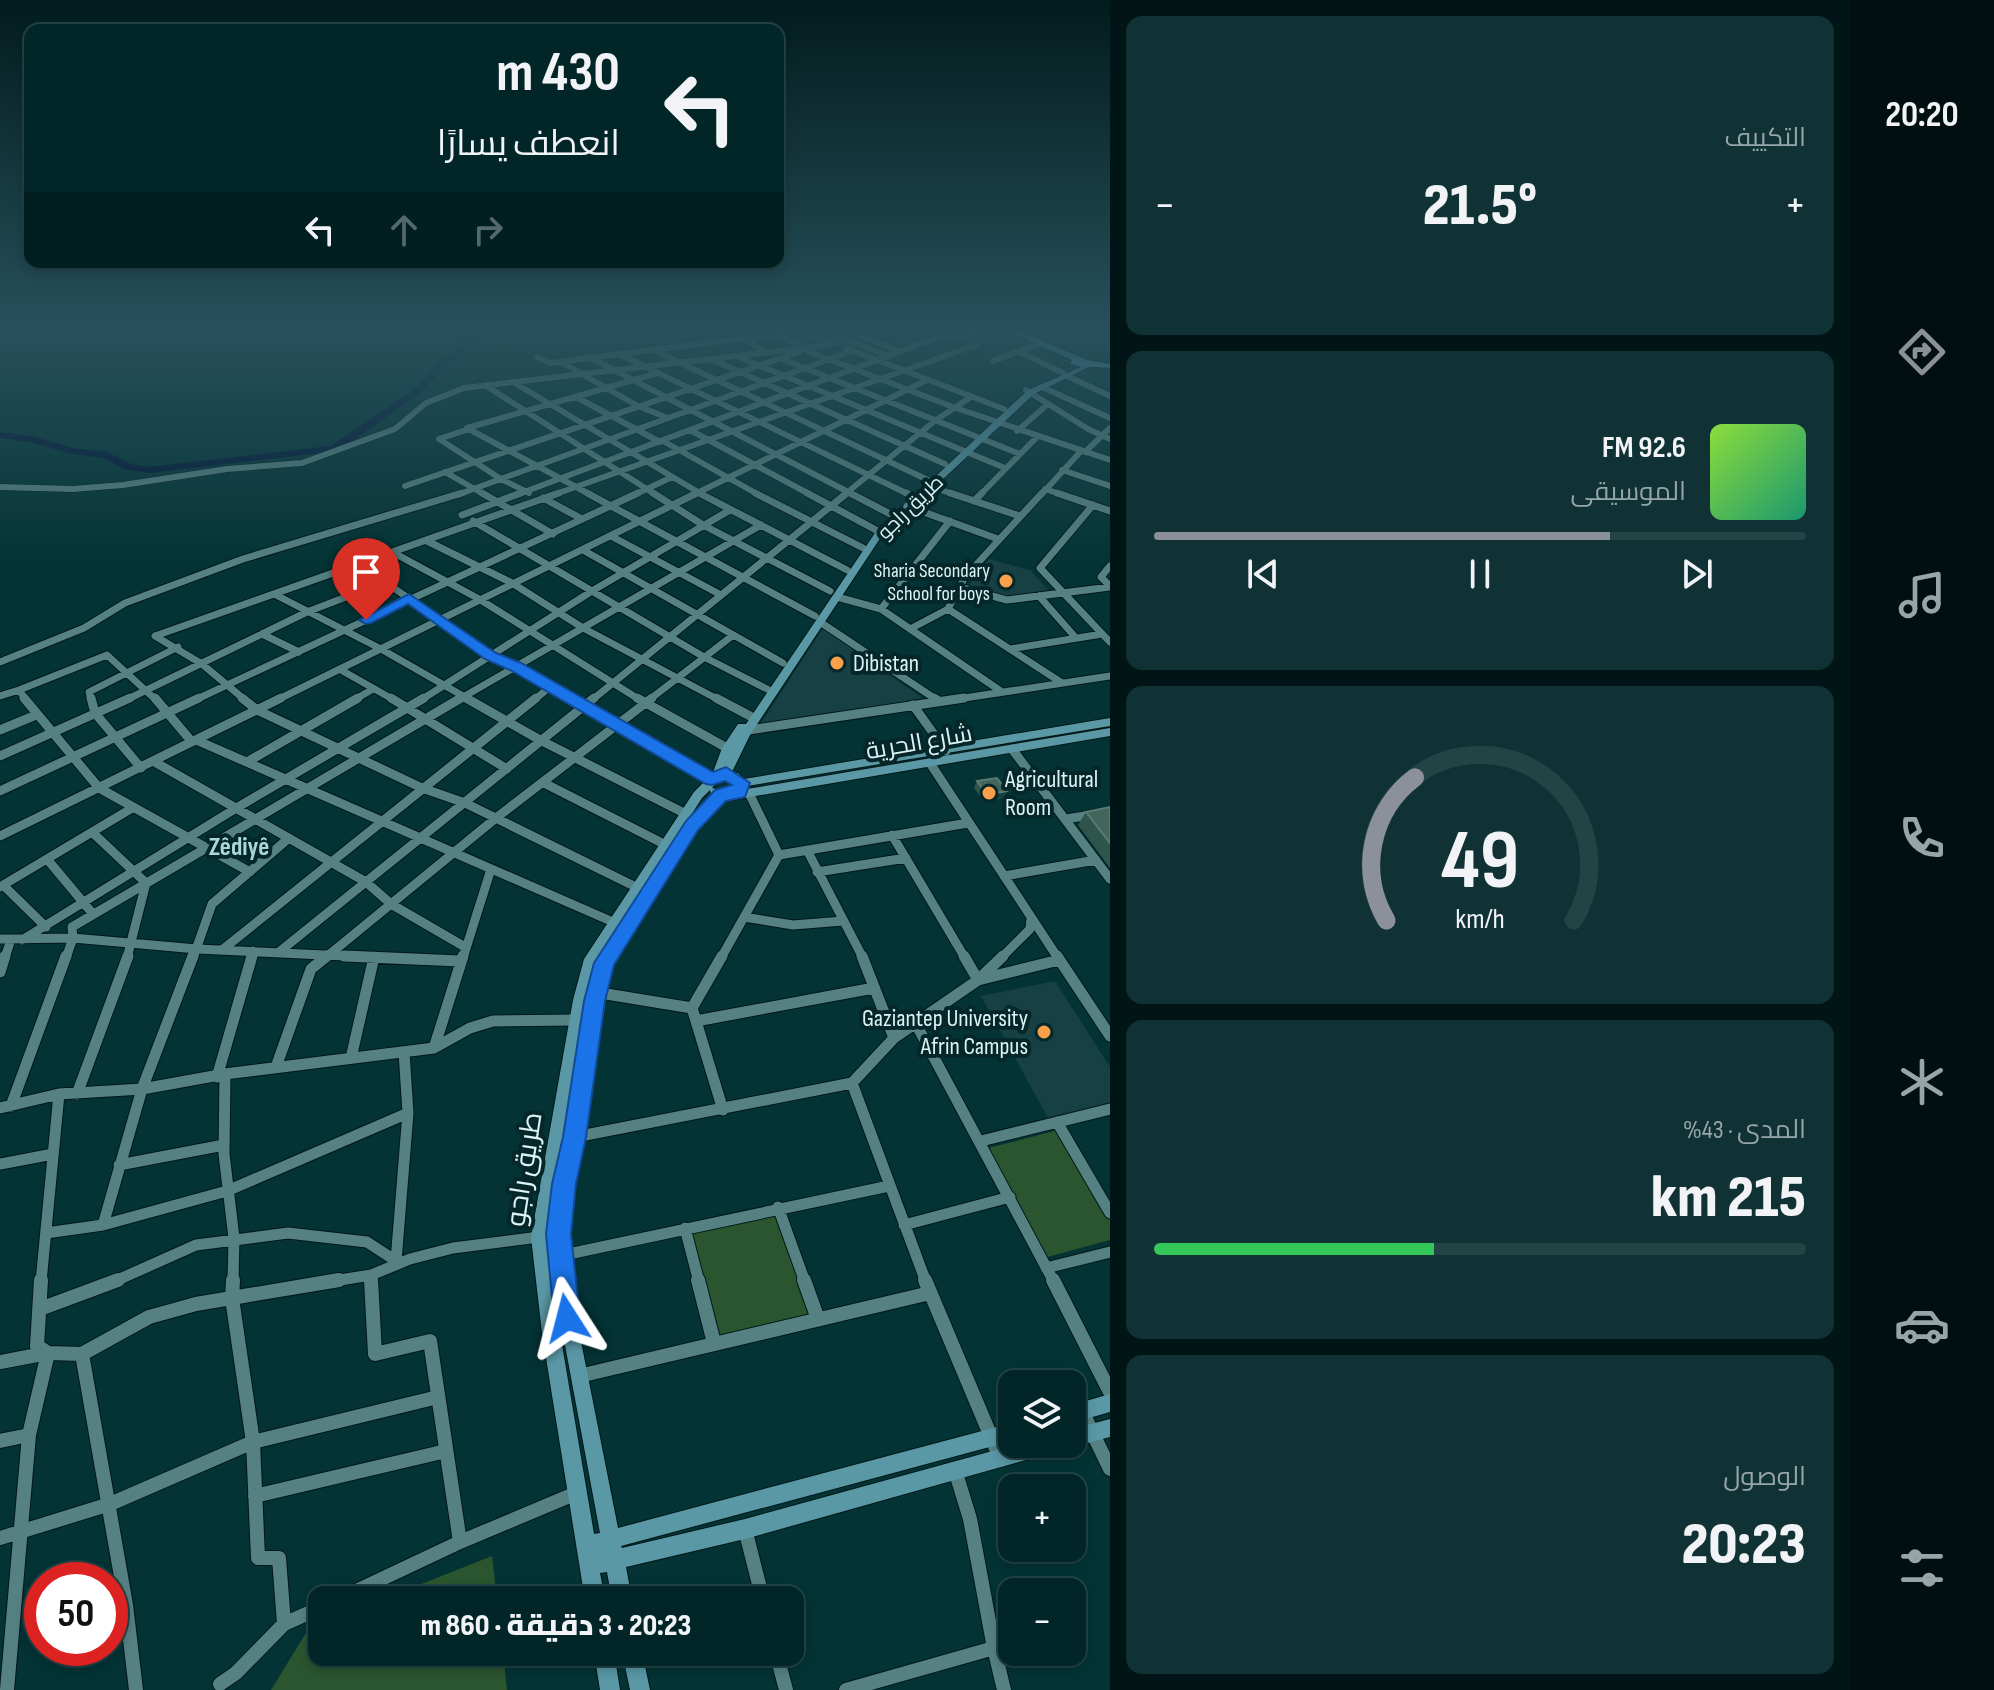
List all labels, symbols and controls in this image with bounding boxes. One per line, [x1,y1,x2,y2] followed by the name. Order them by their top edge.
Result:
[496,40,620,107] text: 430 m
[648,56,752,160] icon: left
[1885,94,1959,137] text: 20:20
[437,123,620,166] text: انعطف يسارًا
[1724,123,1806,154] text: التكييف
[1423,170,1537,242] text: 21.5°
[1154,179,1176,232] text: −
[1784,179,1806,232] text: +
[298,208,342,252] icon: left
[382,208,426,252] icon: ahead
[466,208,510,252] icon: right
[1894,324,1950,380] icon: directions
[1602,430,1686,466] text: 92.6 FM
[873,471,949,545] street label: طريق راجو
[1571,477,1686,508] text: الموسيقى
[332,538,400,620] pin
[344,550,388,594] icon: arrive
[1241,552,1285,596] icon: previous
[1458,552,1502,596] icon: pause
[1675,552,1719,596] icon: next
[874,559,990,606] place label: Sharia Secondary School for boys
[1894,567,1950,623] icon: music
[997,572,1015,590] marker: Sharia Secondary School for boys
[853,649,919,678] place label: Dibistan
[828,654,846,672] marker: Dibistan
[864,719,975,767] street label: شارع الحرية
[1004,765,1098,822] place label: Agricultural Room
[980,784,998,802] marker: Agricultural Room
[1894,810,1950,866] icon: phone
[1441,812,1519,912] text: 49
[209,832,269,863] district label: Zêdiyê
[1455,902,1505,937] text: km/h
[862,1004,1028,1061] place label: Gaziantep University Afrin Campus
[1035,1023,1053,1041] marker: Gaziantep University Afrin Campus
[1894,1054,1950,1110] icon: climate
[499,1110,550,1229] street label: طريق راجو
[1683,1115,1806,1146] text: المدى · 43%
[1651,1162,1806,1234] text: 215 km
[525,1276,609,1360] position arrow
[1894,1297,1950,1353] icon: car
[998,1370,1086,1666] map controls
[998,1370,1086,1458] button: layers
[1723,1462,1806,1493] text: الوصول
[998,1474,1086,1562] button: +
[1681,1509,1806,1581] text: 20:23
[1894,1540,1950,1596] icon: filters
[24,1562,128,1666] speed limit sign: 50
[998,1578,1086,1666] button: −
[421,1608,691,1644] text: 20:23 · 3 دقيقة · 860 m

